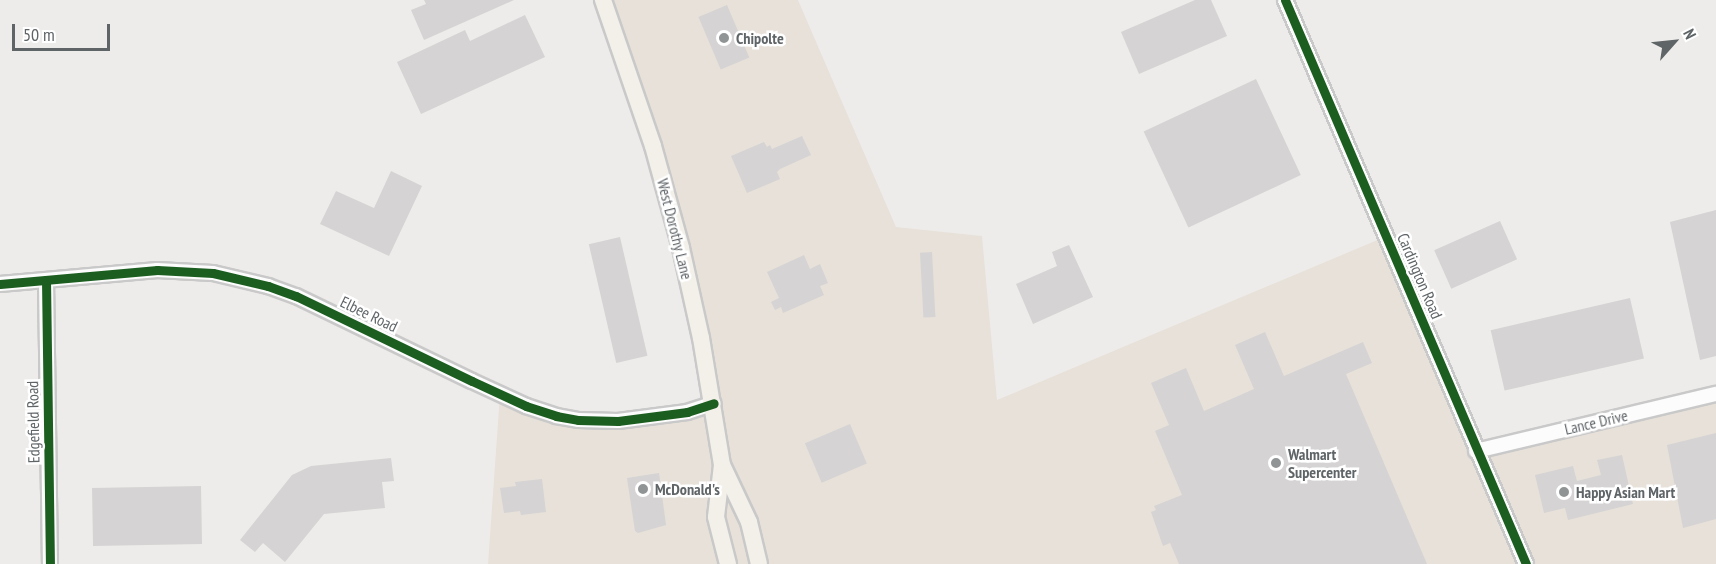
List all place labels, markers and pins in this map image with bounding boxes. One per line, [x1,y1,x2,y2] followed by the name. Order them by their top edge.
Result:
[736,28,784,48] place label: Chipolte
[717,31,731,45] marker: Chipolte
[1288,444,1356,482] place label: Walmart Supercenter
[1269,456,1283,470] marker: Walmart Supercenter
[655,479,720,499] place label: McDonald's
[636,482,650,496] marker: McDonald's
[1576,482,1676,502] place label: Happy Asian Mart
[1557,485,1571,499] marker: Happy Asian Mart

